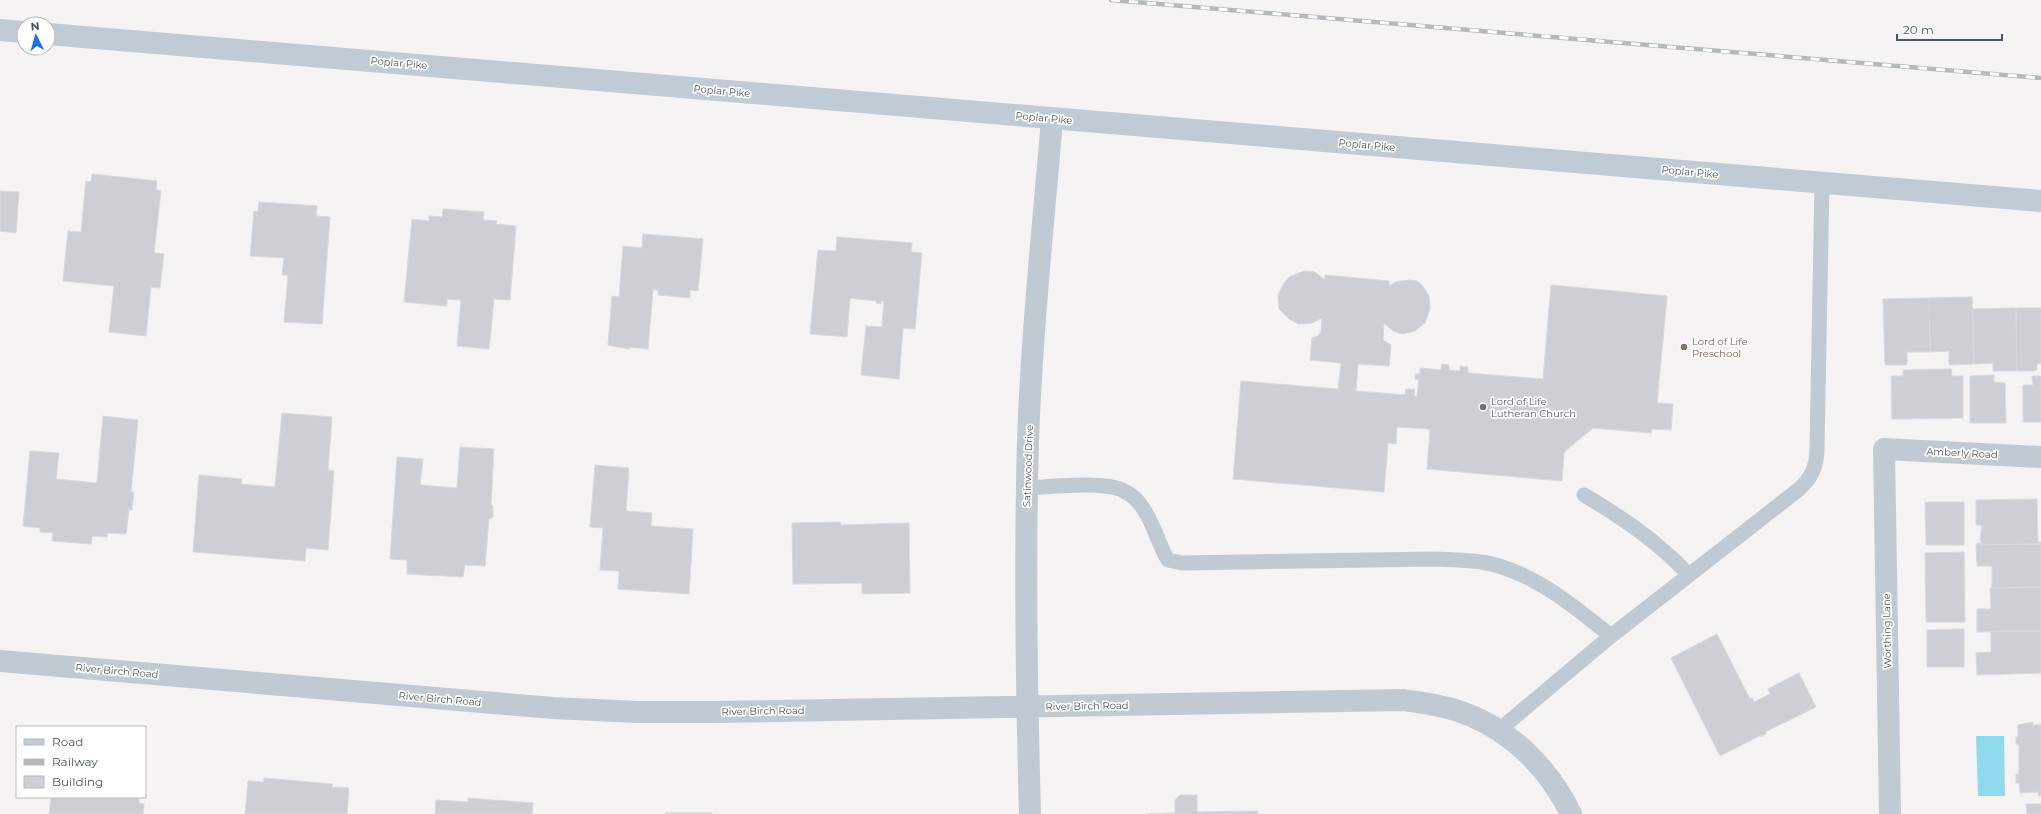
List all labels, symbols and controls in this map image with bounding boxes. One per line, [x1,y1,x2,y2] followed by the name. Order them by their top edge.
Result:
[16,16,56,56] north arrow
[1897,16,2002,42] scale bar
[30,19,40,33] text: N
[1903,22,1934,37] text: 20 m
[370,54,428,72] street label: Poplar Pike
[693,82,751,100] street label: Poplar Pike
[1015,109,1073,127] street label: Poplar Pike
[1338,136,1396,154] street label: Poplar Pike
[1661,163,1719,181] street label: Poplar Pike
[1692,335,1748,360] place label: Lord of Life Preschool
[1679,342,1689,352] marker: Lord of Life Preschool
[1491,395,1576,420] place label: Lord of Life Lutheran Church
[1478,402,1488,412] marker: Lord of Life Lutheran Church
[1020,425,1036,507] street label: Satinwood Drive
[1926,445,1998,461] street label: Amberly Road
[1880,593,1894,669] street label: Worthing Lane
[75,661,159,681] street label: River Birch Road
[398,689,482,709] street label: River Birch Road
[1045,699,1129,713] street label: River Birch Road
[721,704,805,718] street label: River Birch Road
[16,726,146,798] legend
[52,734,83,749] text: Road
[52,754,98,769] text: Railway
[52,774,103,789] text: Building

